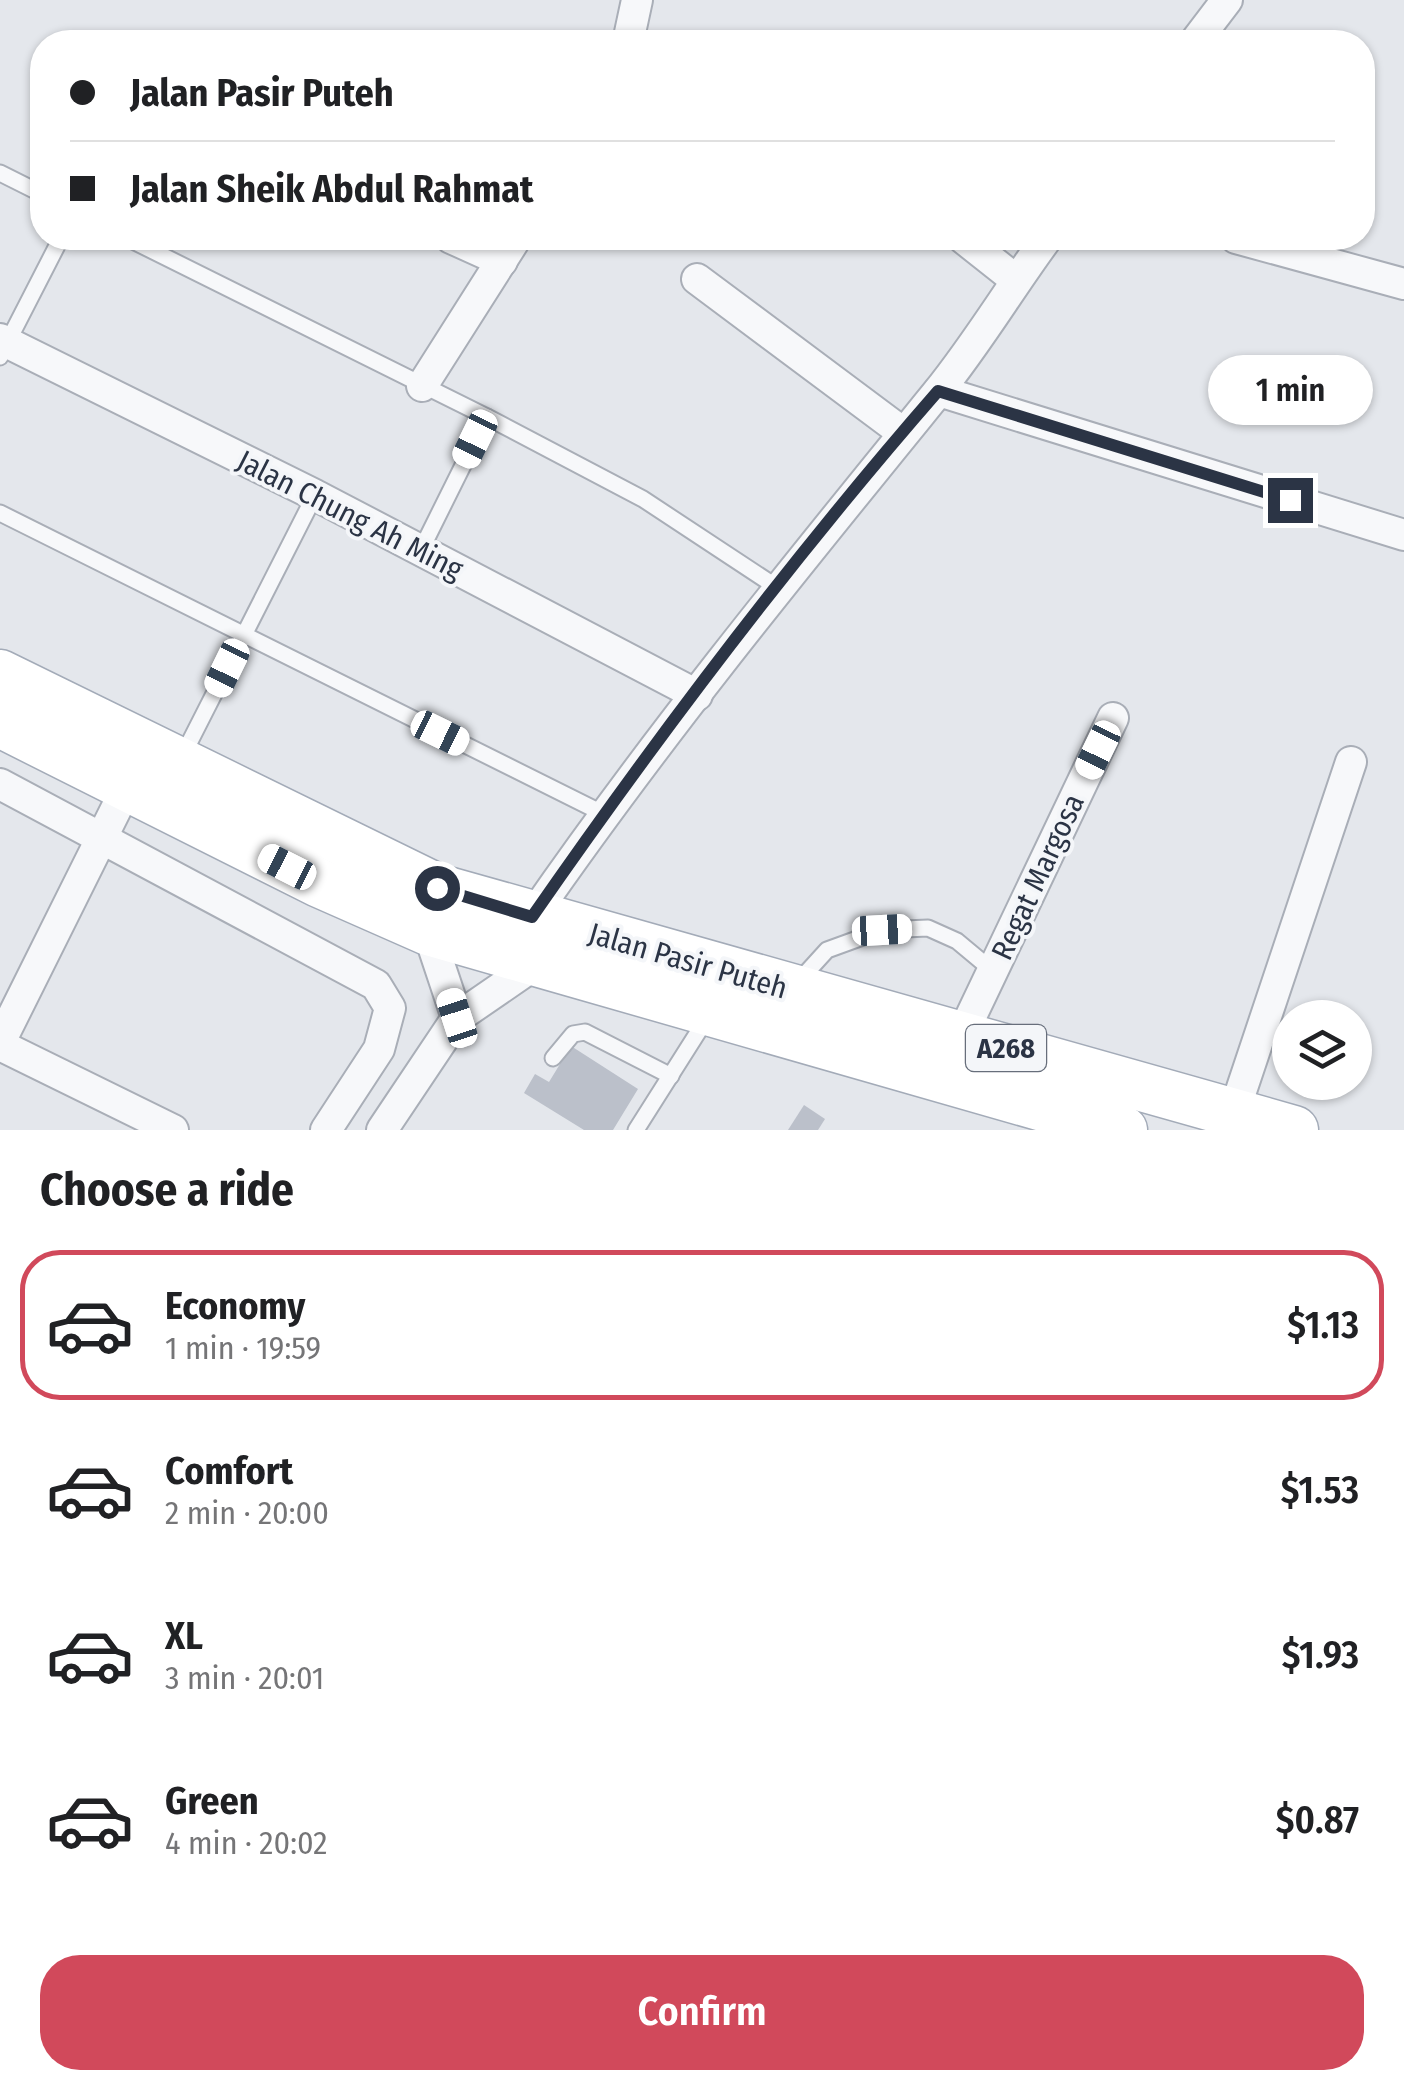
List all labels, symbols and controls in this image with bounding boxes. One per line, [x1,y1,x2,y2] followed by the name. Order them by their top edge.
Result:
[130,70,394,116] text: Jalan Pasir Puteh
[130,166,533,212] text: Jalan Sheik Abdul Rahmat
[1208,355,1372,425] callout: 1 min
[1256,371,1325,409] text: 1 min
[448,405,502,473] car
[231,442,470,588] street label: Jalan Chung Ah Ming
[1268,478,1313,523] route end
[200,634,254,702] car
[406,706,474,760] car
[1071,716,1125,784] car
[984,788,1092,966] street label: Regat Margosa
[253,840,321,894] car
[415,866,460,911] route start
[851,913,913,947] car
[584,915,792,1007] street label: Jalan Pasir Puteh
[433,985,481,1051] car
[1272,1000,1372,1100] map controls
[1272,1000,1372,1100] button: layers
[966,1025,1046,1071] road number: A268
[40,1163,294,1217] text: Choose a ride
[45,1280,135,1370] icon: car
[165,1283,305,1329] text: Economy
[1287,1302,1359,1348] text: $1.13
[165,1329,321,1367] text: 1 min · 19:59
[45,1445,135,1535] icon: car
[165,1448,293,1494] text: Comfort
[1281,1467,1359,1513] text: $1.53
[165,1494,329,1532] text: 2 min · 20:00
[45,1610,135,1700] icon: car
[165,1613,203,1659] text: XL
[1282,1632,1359,1678] text: $1.93
[165,1659,324,1697] text: 3 min · 20:01
[45,1775,135,1865] icon: car
[165,1778,259,1824] text: Green
[1276,1797,1359,1843] text: $0.87
[165,1824,327,1862] text: 4 min · 20:02
[40,1955,1364,2070] button: Confirm

